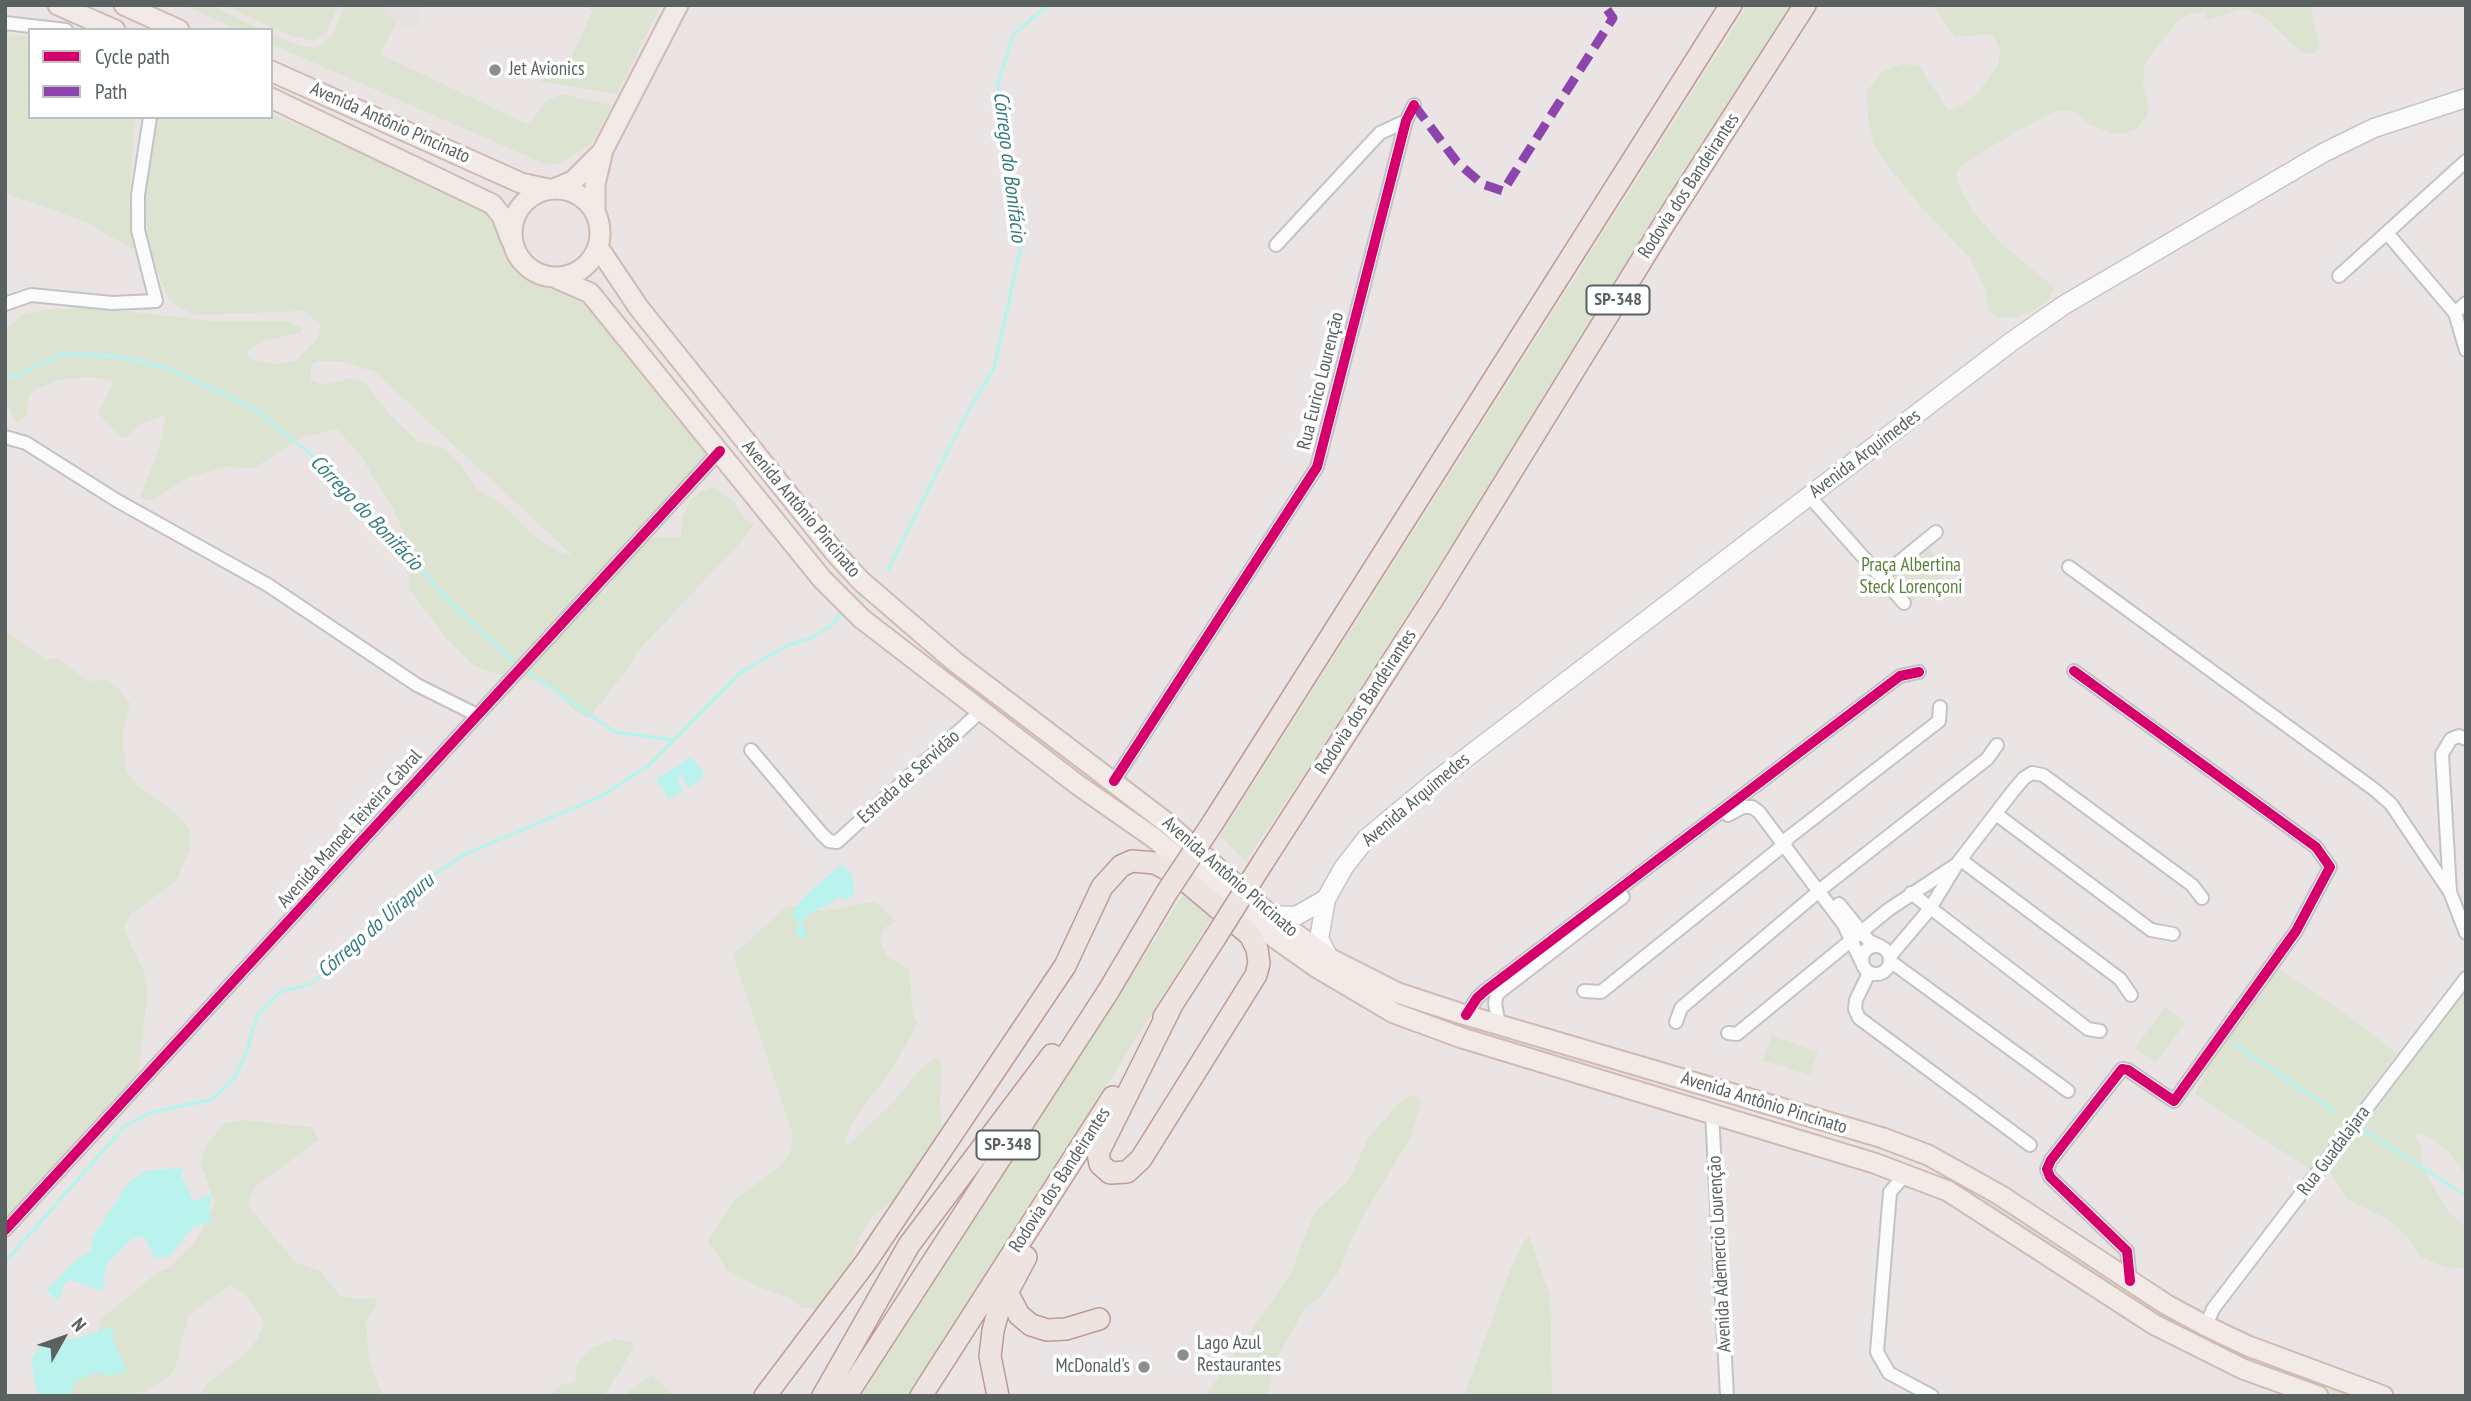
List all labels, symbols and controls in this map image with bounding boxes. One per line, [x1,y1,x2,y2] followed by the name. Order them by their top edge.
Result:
[28,28,273,119] legend
[95,43,170,70] text: Cycle path
[509,59,584,81] place label: Jet Avionics
[487,62,503,78] marker: Jet Avionics
[95,78,127,105] text: Path
[307,78,473,168] street label: Avenida Antônio Pincinato
[987,91,1031,243] water label: Córrego do Bonifácio
[1634,109,1744,263] street label: Rodovia dos Bandeirantes
[1586,286,1650,314] road number: SP-348
[1293,310,1349,452] street label: Rua Eurico Lourenção
[1805,405,1925,503] street label: Avenida Arquimedes
[737,436,865,582] street label: Avenida Antônio Pincinato
[305,450,427,576] water label: Córrego do Bonifácio
[1860,555,1962,599] park label: Praça Albertina Steck Lorençoni
[1311,625,1421,779] street label: Rodovia dos Bandeirantes
[853,725,965,829] street label: Estrada de Servidão
[273,745,427,913] street label: Avenida Manoel Teixeira Cabral
[1358,748,1474,852] street label: Avenida Arquimedes
[1157,812,1303,942] street label: Avenida Antônio Pincinato
[313,869,439,983] water label: Córrego do Uirapuru
[1678,1067,1850,1139] street label: Avenida Antônio Pincinato
[2293,1102,2375,1200] street label: Rua Guadalajara
[1005,1103,1115,1257] street label: Rodovia dos Bandeirantes
[976,1130,1040,1160] road number: SP-348
[1703,1155,1737,1353] street label: Avenida Ademercio Lourenção
[28,1303,98,1373] north arrow
[67,1313,92,1336] text: N
[1197,1333,1281,1377] place label: Lago Azul Restaurantes
[1175,1347,1191,1363] marker: Lago Azul Restaurantes
[1055,1356,1130,1378] place label: McDonald's
[1136,1359,1152,1375] marker: McDonald's

